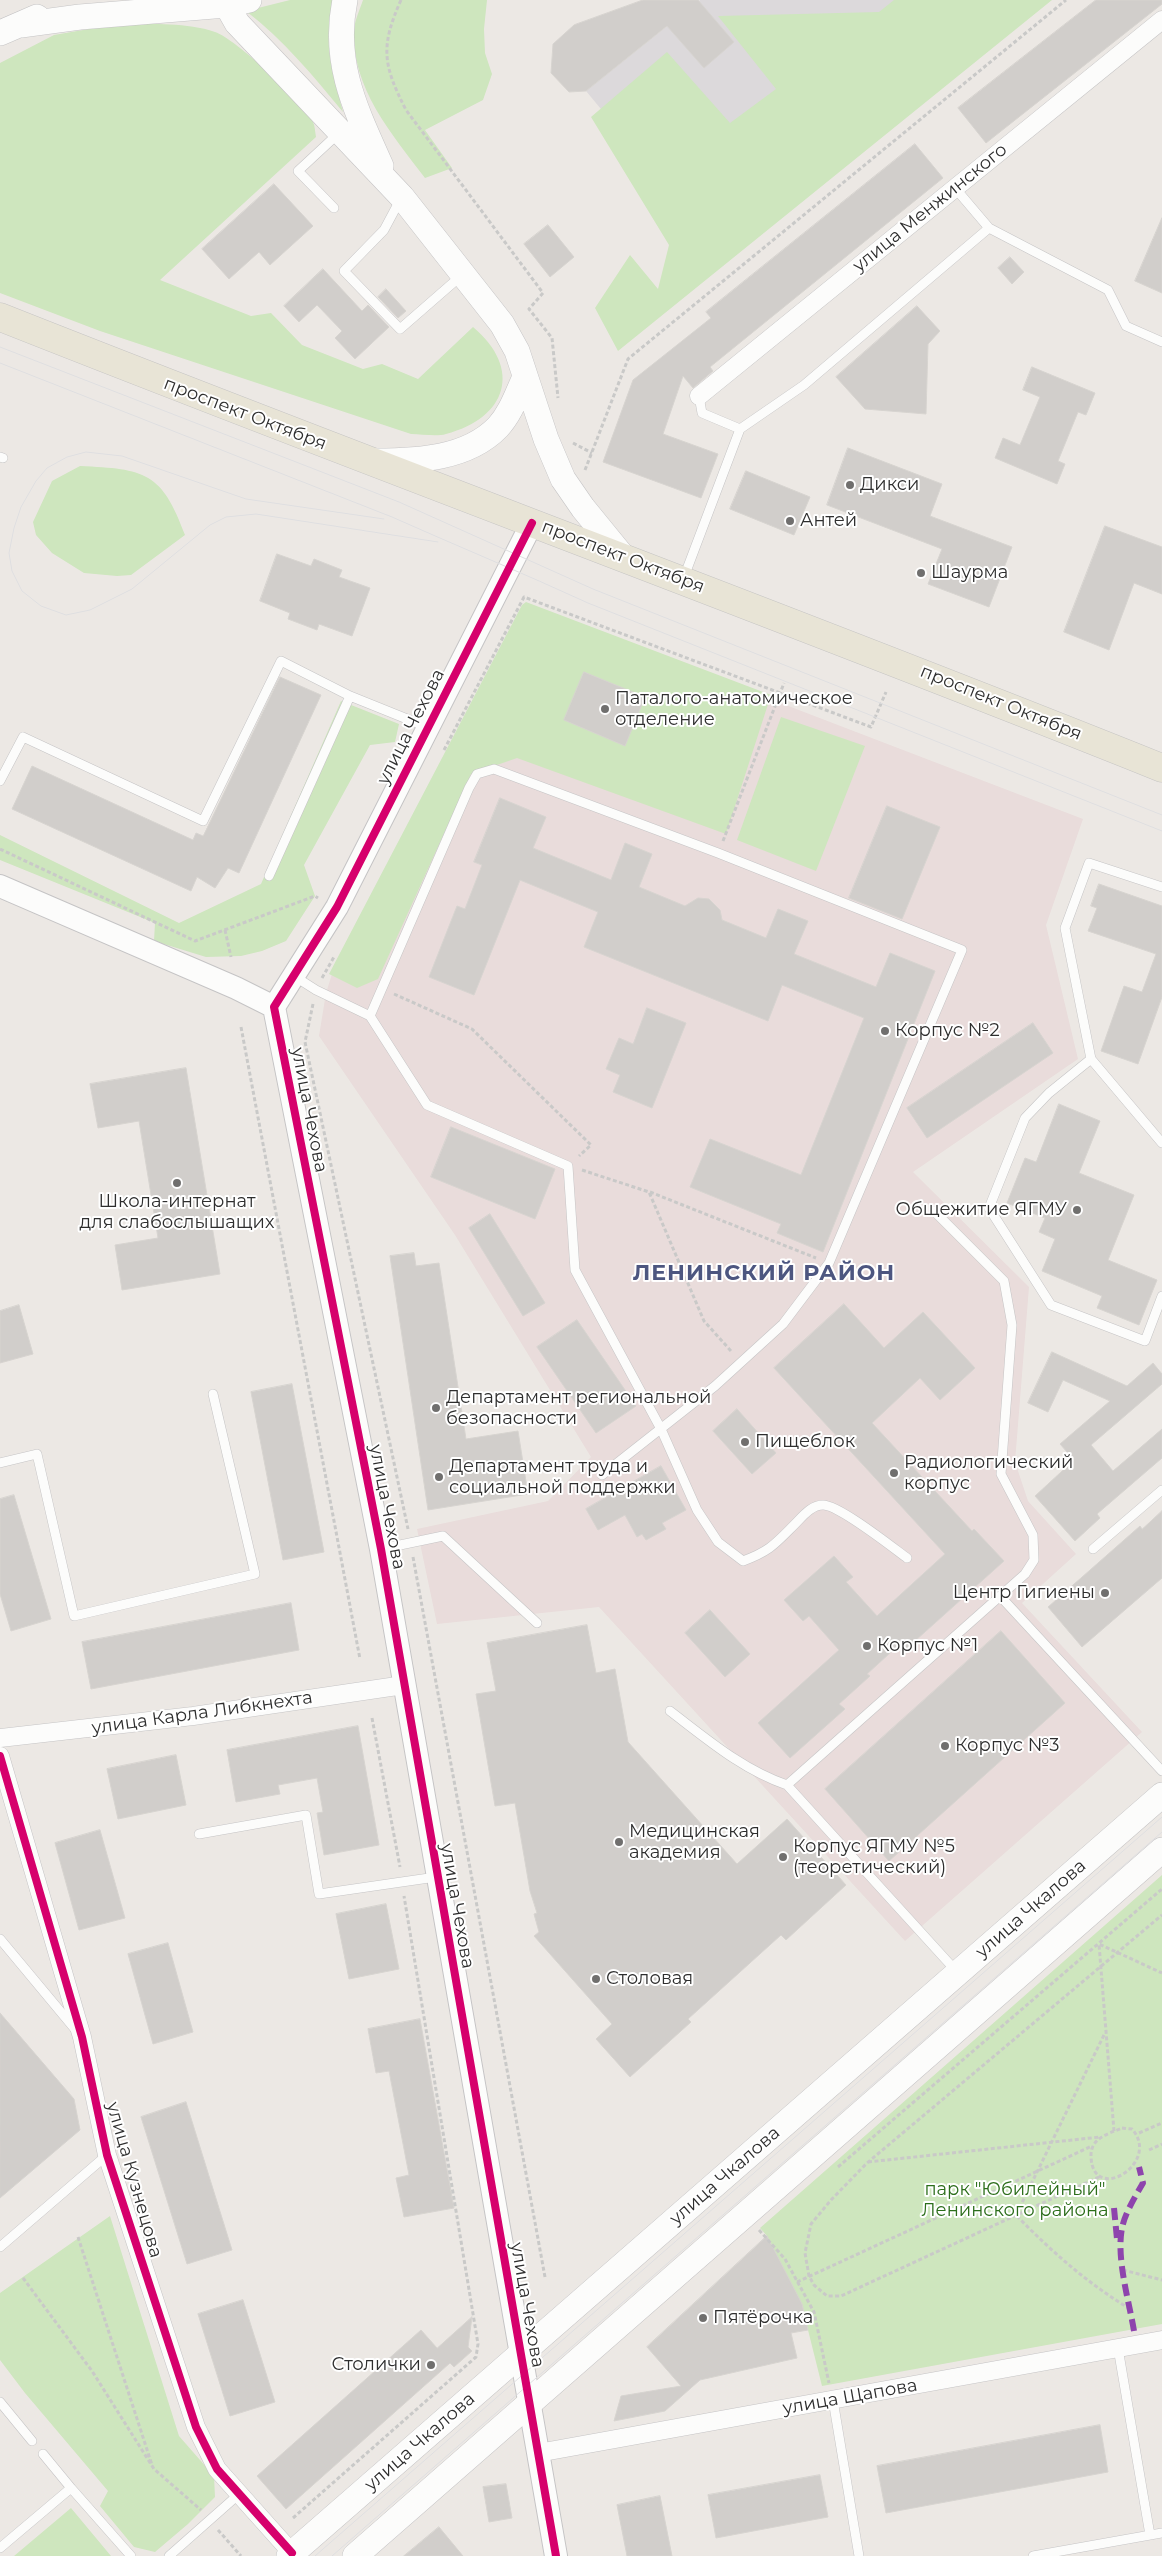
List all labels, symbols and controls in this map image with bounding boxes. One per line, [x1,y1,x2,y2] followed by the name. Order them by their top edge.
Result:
[849,139,1011,277] street label: улица Менжинского
[161,373,329,455] street label: проспект Октября
[860,474,919,496] place label: Дикси
[844,479,856,491] marker: Дикси
[800,510,857,532] place label: Антей
[784,515,796,527] marker: Антей
[539,516,707,598] street label: проспект Октября
[931,562,1008,584] place label: Шаурма
[915,567,927,579] marker: Шаурма
[917,661,1085,745] street label: проспект Октября
[373,666,449,788] street label: улица Чехова
[615,688,853,731] place label: Паталого-анатомическое отделение
[599,703,611,715] marker: Паталого-анатомическое отделение
[895,1020,1000,1042] place label: Корпус №2
[879,1025,891,1037] marker: Корпус №2
[286,1046,332,1174] street label: улица Чехова
[171,1177,183,1189] marker: Школа-интернат для слабослышащих
[80,1191,274,1234] place label: Школа-интернат для слабослышащих
[896,1199,1067,1221] place label: Общежитие ЯГМУ
[1071,1204,1083,1216] marker: Общежитие ЯГМУ
[631,1261,897,1287] district label: ЛЕНИНСКИЙ РАЙОН
[446,1387,711,1430] place label: Департамент региональной безопасности
[430,1402,442,1414] marker: Департамент региональной безопасности
[755,1431,855,1453] place label: Пищеблок
[739,1436,751,1448] marker: Пищеблок
[364,1443,410,1571] street label: улица Чехова
[904,1452,1074,1495] place label: Радиологический корпус
[449,1456,676,1498] place label: Департамент труда и социальной поддержки
[888,1467,900,1479] marker: Радиологический корпус
[433,1471,445,1483] marker: Департамент труда и социальной поддержки
[953,1582,1095,1604] place label: Центр Гигиены
[1099,1587,1111,1599] marker: Центр Гигиены
[877,1635,978,1657] place label: Корпус №1
[861,1640,873,1652] marker: Корпус №1
[90,1687,314,1739] street label: улица Карла Либкнехта
[955,1735,1059,1757] place label: Корпус №3
[939,1740,951,1752] marker: Корпус №3
[629,1821,760,1864] place label: Медицинская академия
[613,1836,625,1848] marker: Медицинская академия
[793,1836,955,1878] place label: Корпус ЯГМУ №5 (теоретический)
[435,1842,479,1970] street label: улица Чехова
[777,1851,789,1863] marker: Корпус ЯГМУ №5 (теоретический)
[972,1855,1090,1963] street label: улица Чкалова
[606,1968,693,1990] place label: Столовая
[590,1973,602,1985] marker: Столовая
[101,2100,167,2260] street label: улица Кузнецова
[666,2122,784,2230] street label: улица Чкалова
[921,2179,1109,2222] park label: парк "Юбилейный" Ленинского района
[505,2241,549,2369] street label: улица Чехова
[713,2307,813,2329] place label: Пятёрочка
[697,2312,709,2324] marker: Пятёрочка
[332,2354,421,2376] place label: Столички
[425,2359,437,2371] marker: Столички
[781,2375,919,2419] street label: улица Щапова
[361,2388,479,2496] street label: улица Чкалова

